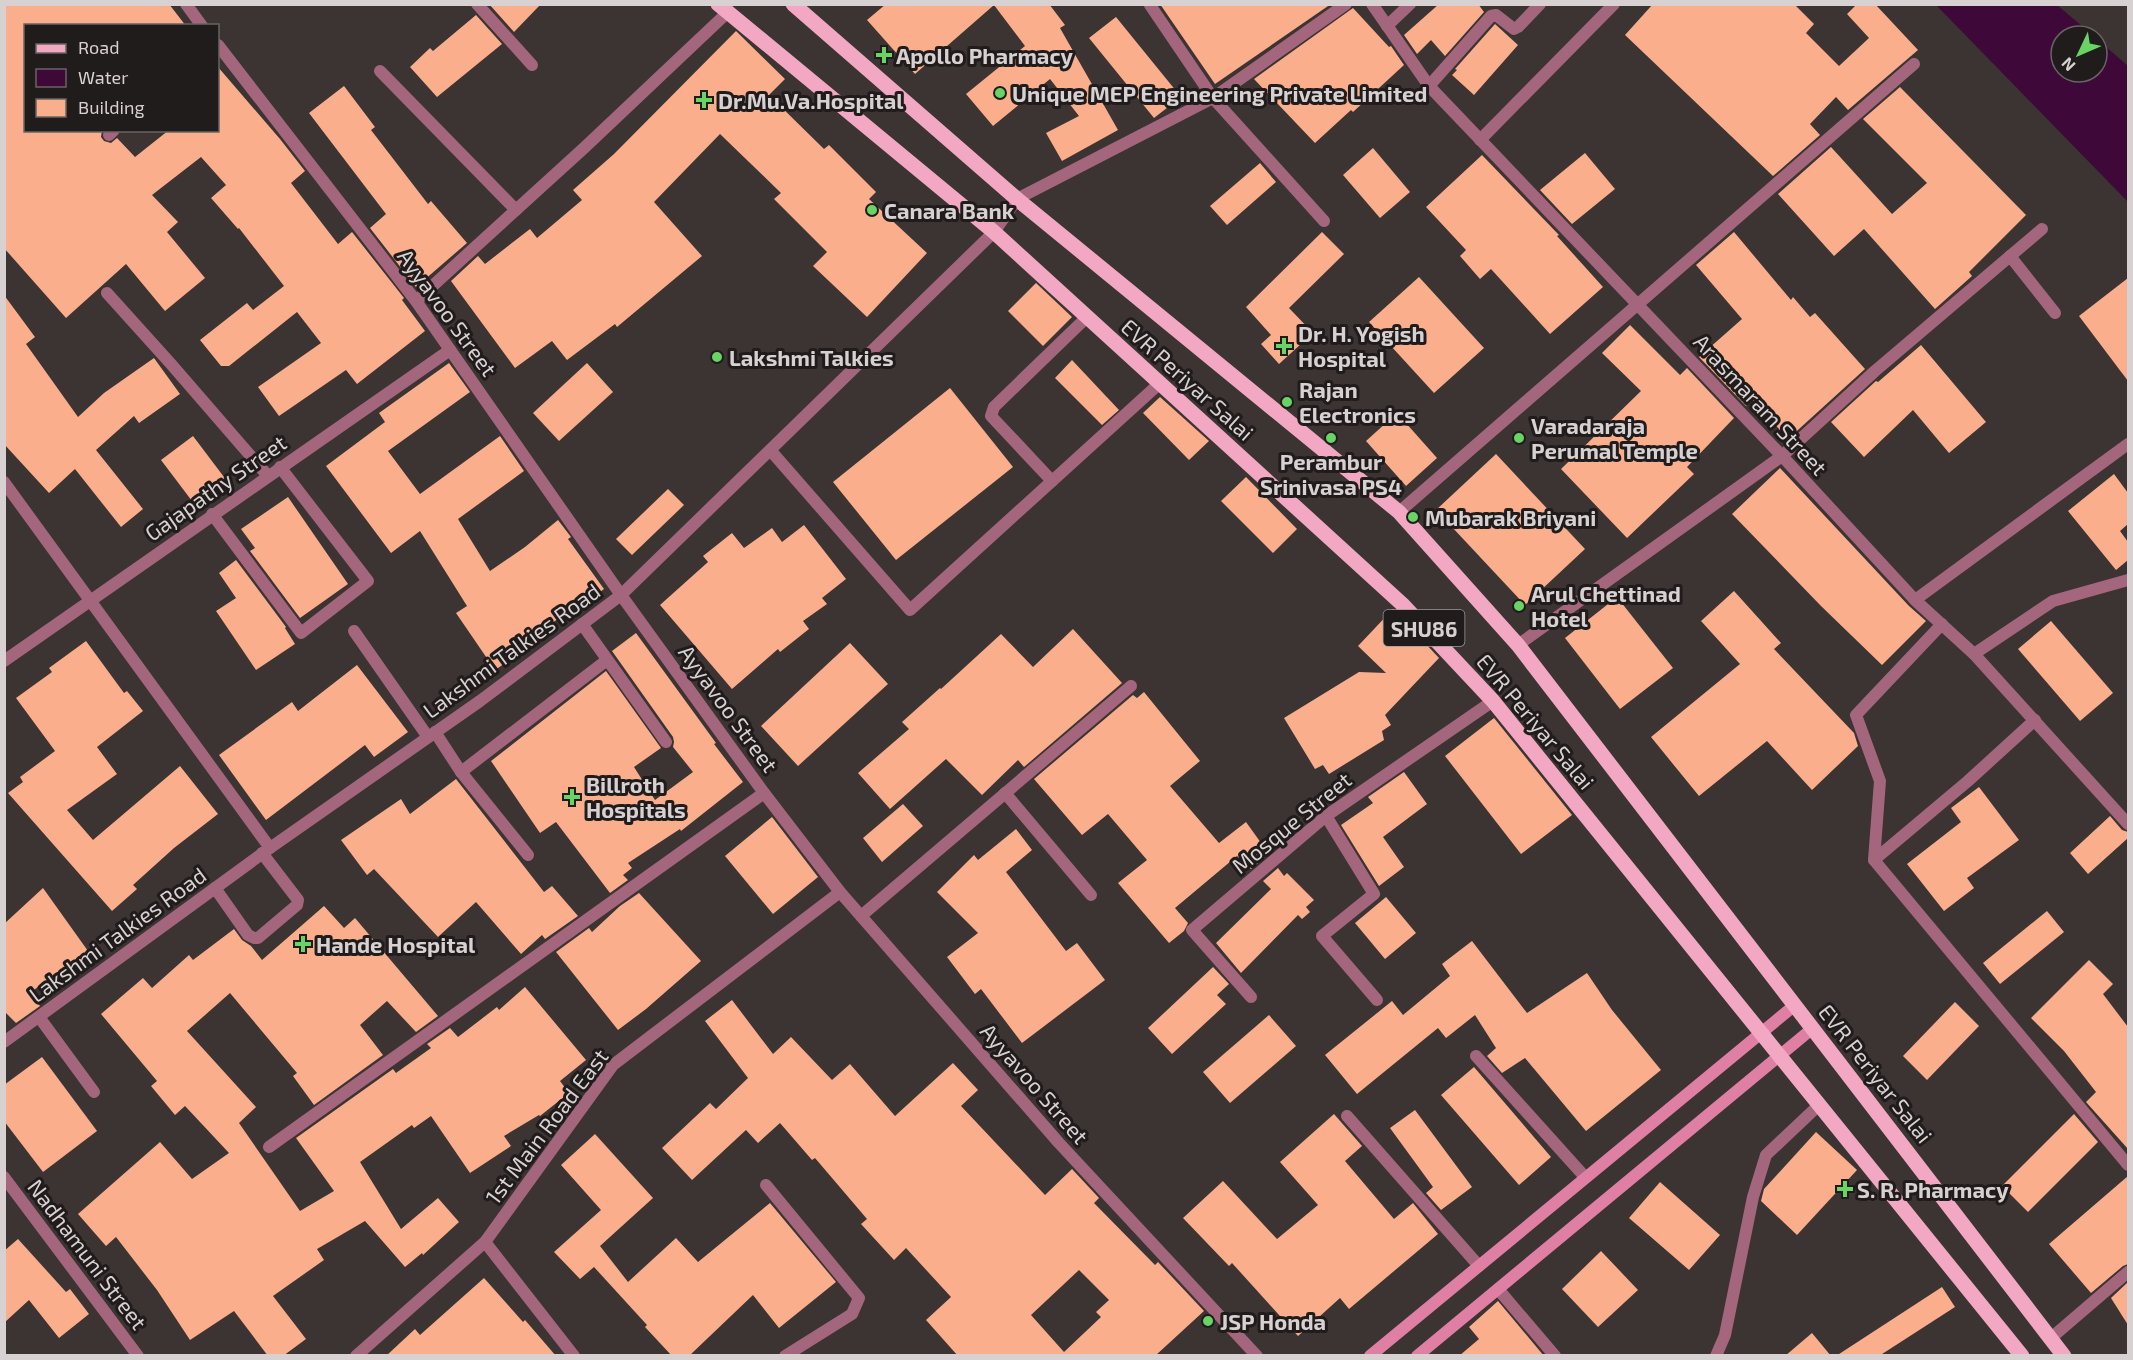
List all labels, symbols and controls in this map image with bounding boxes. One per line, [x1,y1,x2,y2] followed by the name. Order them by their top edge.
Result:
[24,24,219,132] legend
[2049,24,2109,84] north arrow
[78,36,119,58] text: Road
[896,42,1074,69] place label: Apollo Pharmacy
[877,48,891,62] marker: Apollo Pharmacy
[2057,54,2079,76] text: N
[78,66,128,88] text: Water
[1012,80,1427,106] place label: Unique MEP Engineering Private Limited
[993,86,1007,100] marker: Unique MEP Engineering Private Limited
[718,87,904,113] place label: Dr.Mu.Va.Hospital
[695,91,713,109] marker: Dr.Mu.Va.Hospital
[78,96,145,118] text: Building
[884,197,1015,223] place label: Canara Bank
[865,203,879,217] marker: Canara Bank
[393,243,503,381] street label: Ayyavoo Street
[1117,313,1259,445] street label: EVR Periyar Salai
[1298,320,1425,371] place label: Dr. H. Yogish Hospital
[1689,328,1833,480] street label: Arasmaram Street
[1275,337,1293,355] marker: Dr. H. Yogish Hospital
[729,344,894,370] place label: Lakshmi Talkies
[710,350,724,364] marker: Lakshmi Talkies
[1299,376,1416,427] place label: Rajan Electronics
[1280,395,1294,409] marker: Rajan Electronics
[1531,412,1698,463] place label: Varadaraja Perumal Temple
[139,429,291,546] street label: Gajapathy Street
[1324,431,1338,445] marker: Perambur Srinivasa PS4
[1512,431,1526,445] marker: Varadaraja Perumal Temple
[1260,448,1402,499] place label: Perambur Srinivasa PS4
[1425,504,1596,531] place label: Mubarak Briyani
[1406,510,1420,524] marker: Mubarak Briyani
[418,577,604,723] street label: Lakshmi Talkies Road
[1531,580,1681,631] place label: Arul Chettinad Hotel
[1512,599,1526,613] marker: Arul Chettinad Hotel
[1384,610,1464,646] road number: SHU86
[674,639,784,777] street label: Ayyavoo Street
[1472,648,1600,794] street label: EVR Periyar Salai
[1226,766,1356,878] street label: Mosque Street
[586,771,686,822] place label: Billroth Hospitals
[563,788,581,806] marker: Billroth Hospitals
[24,861,210,1007] street label: Lakshmi Talkies Road
[316,931,476,957] place label: Hande Hospital
[294,935,312,953] marker: Hande Hospital
[1814,999,1938,1147] street label: EVR Periyar Salai
[976,1017,1094,1149] street label: Ayyavoo Street
[479,1043,613,1209] street label: 1st Main Road East
[23,1174,153,1334] street label: Nadhamuni Street
[1857,1176,2009,1203] place label: S. R. Pharmacy
[1838,1182,1852,1196] marker: S. R. Pharmacy
[1220,1308,1326,1334] place label: JSP Honda
[1201,1314,1215,1328] marker: JSP Honda

